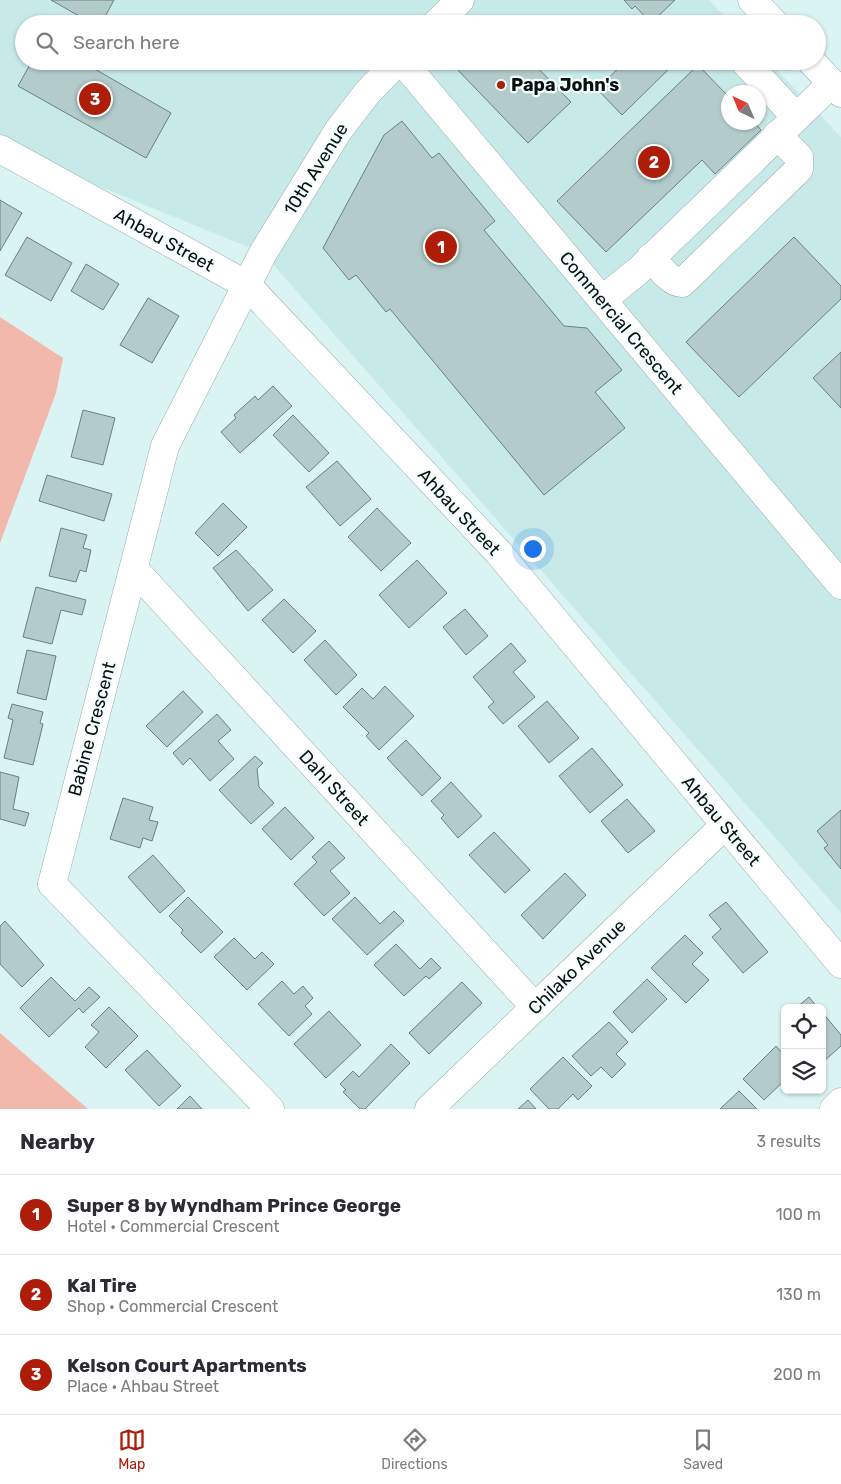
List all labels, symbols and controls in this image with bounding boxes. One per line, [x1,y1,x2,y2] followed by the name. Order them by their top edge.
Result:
[15,15,826,70] search box
[33,29,61,57] icon: search
[73,31,180,54] text: Search here
[511,74,619,96] place label: Papa John's
[495,79,507,91] marker: Papa John's
[79,80,111,118] pin: 3
[721,85,766,130] north arrow
[279,119,353,219] street label: 10th Avenue
[638,143,670,181] pin: 2
[110,203,218,277] street label: Ahbau Street
[425,228,457,266] pin: 1
[555,247,687,399] street label: Commercial Crescent
[413,464,505,560] street label: Ahbau Street
[520,536,546,562] your location
[63,659,121,799] street label: Babine Crescent
[294,746,374,830] street label: Dahl Street
[677,771,765,871] street label: Ahbau Street
[523,915,631,1019] street label: Chilako Avenue
[781,1004,826,1094] map controls
[781,1004,826,1049] button: locate
[781,1049,826,1094] button: layers
[20,1129,95,1154] text: Nearby
[756,1132,821,1151] text: 3 results
[67,1194,401,1217] text: Super 8 by Wyndham Prince George
[32,1205,40,1224] text: 1
[776,1205,821,1224] text: 100 m
[67,1217,280,1236] text: Hotel · Commercial Crescent
[67,1274,137,1297] text: Kal Tire
[31,1285,41,1304] text: 2
[776,1285,821,1304] text: 130 m
[67,1297,278,1316] text: Shop · Commercial Crescent
[67,1354,307,1377] text: Kelson Court Apartments
[31,1365,41,1384] text: 3
[773,1365,821,1384] text: 200 m
[67,1377,219,1396] text: Place · Ahbau Street
[118,1426,146,1473] tab: Map
[381,1426,448,1473] tab: Directions
[683,1426,723,1473] tab: Saved

